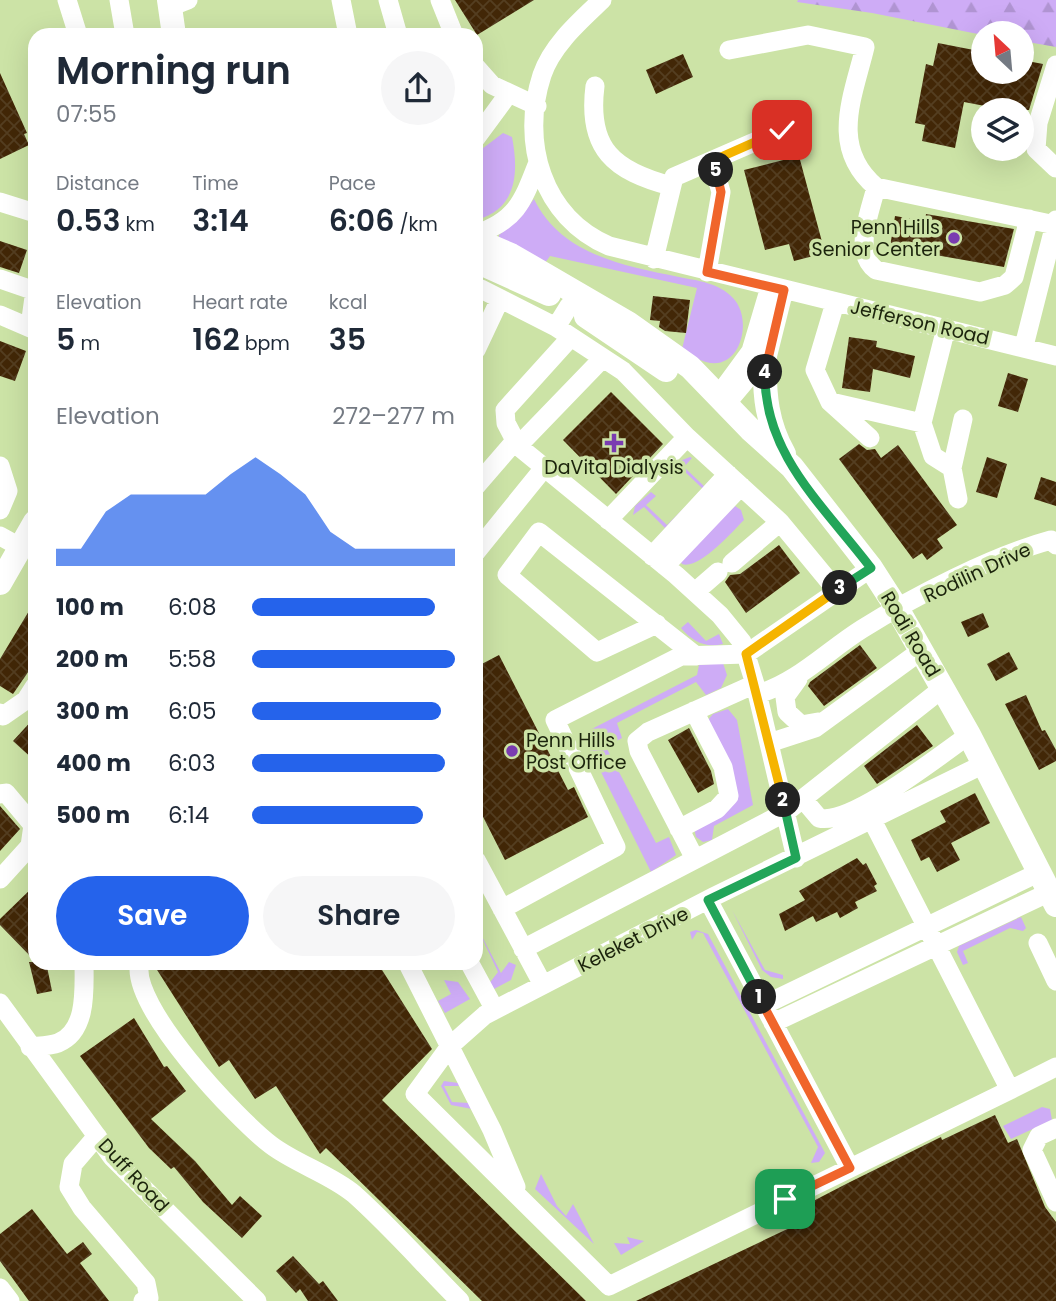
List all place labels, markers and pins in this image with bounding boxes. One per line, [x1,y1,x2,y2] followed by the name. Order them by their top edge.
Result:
[752,100,812,160] pin
[698,152,734,188] pin: 5
[812,214,940,263] place label: Penn Hills Senior Center
[946,230,962,246] marker: Penn Hills Senior Center
[748,354,782,390] pin: 4
[604,433,624,453] marker: DaVita Dialysis
[544,454,684,481] place label: DaVita Dialysis
[822,570,858,606] pin: 3
[526,727,627,776] place label: Penn Hills Post Office
[504,743,520,759] marker: Penn Hills Post Office
[766,782,800,818] pin: 2
[742,979,776,1014] pin: 1
[755,1169,815,1229] pin

